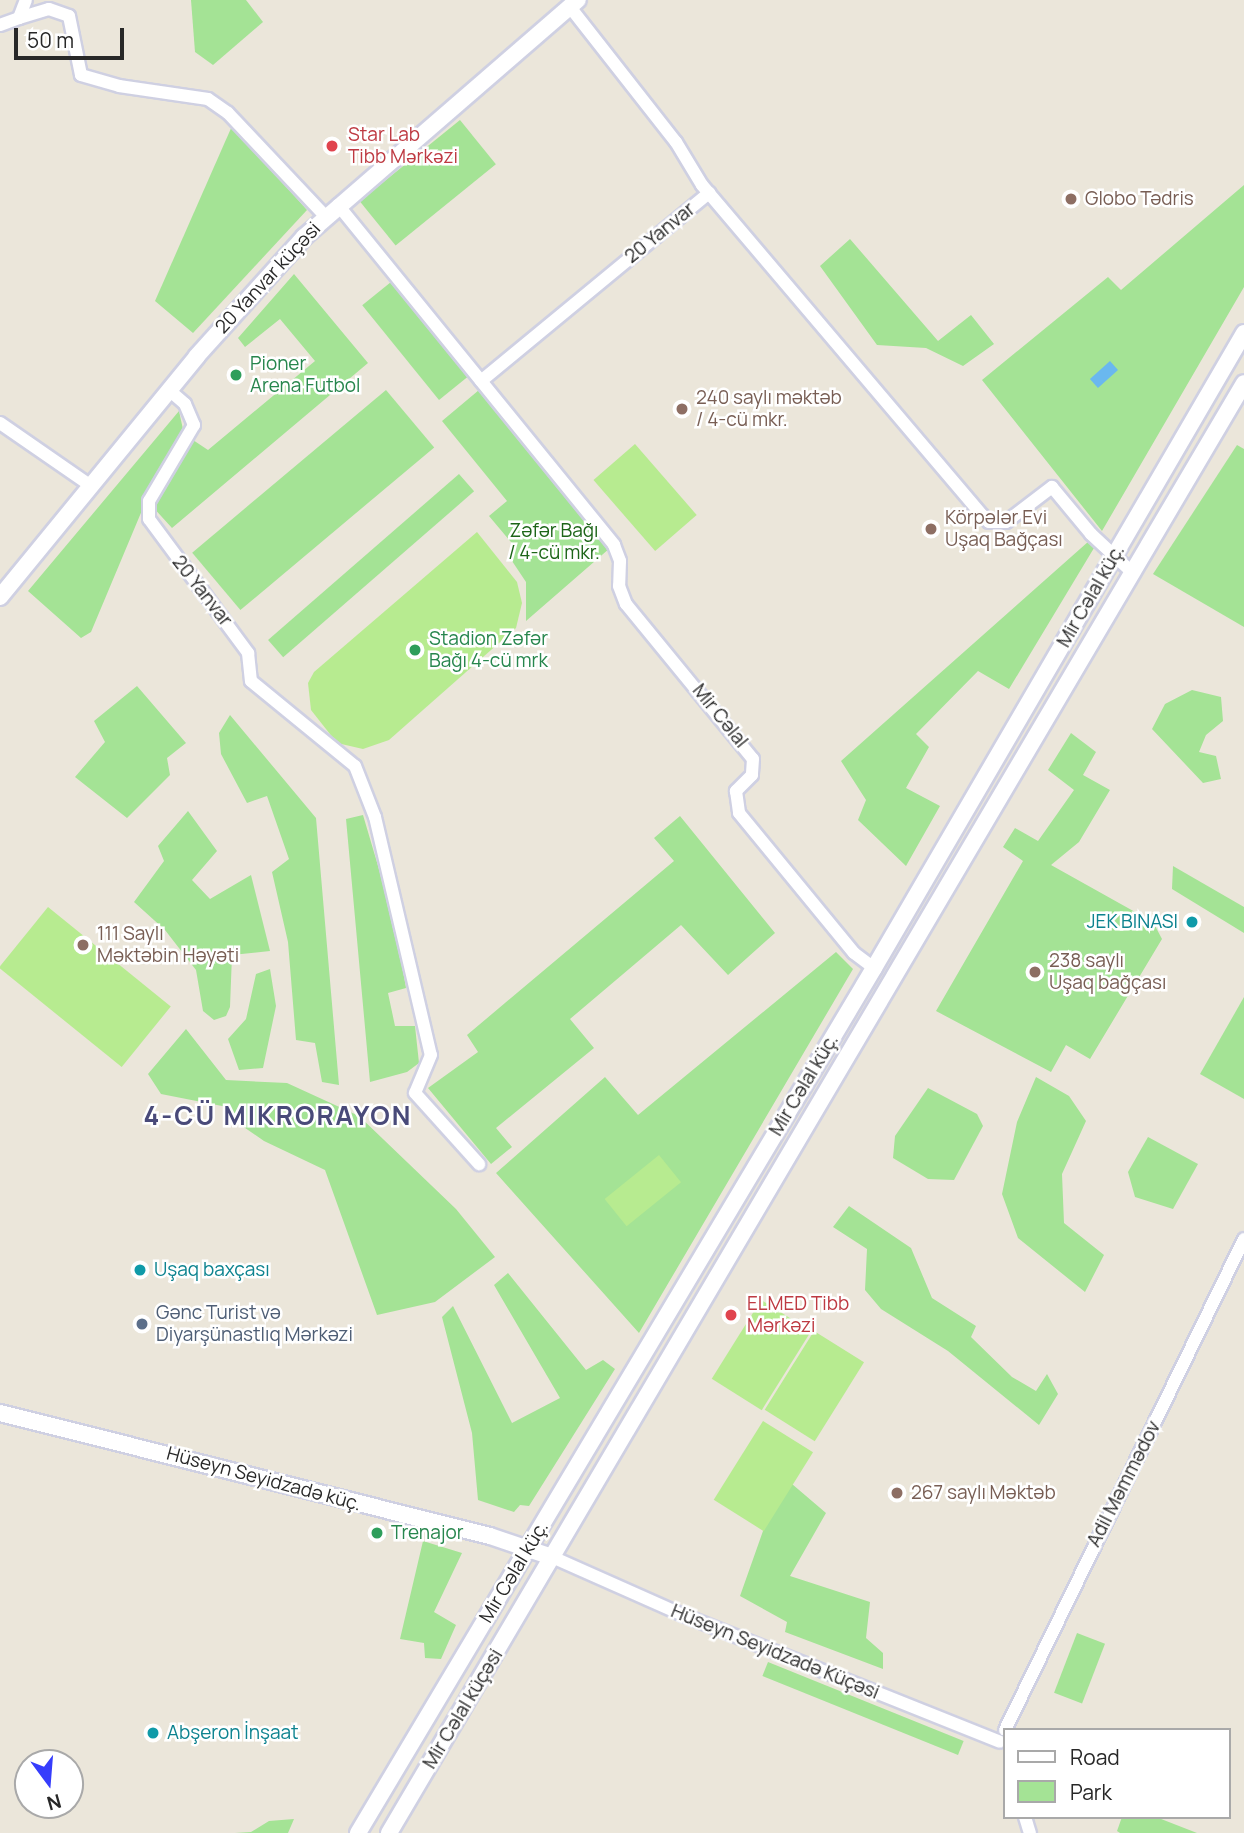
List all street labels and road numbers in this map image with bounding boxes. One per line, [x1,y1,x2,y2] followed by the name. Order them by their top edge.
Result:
[620,198,700,268] street label: 20 Yanvar
[211,218,325,338] street label: 20 Yanvar küçəsi
[1052,541,1130,651] street label: Mir Cəlal küç.
[167,551,237,631] street label: 20 Yanvar
[687,680,753,752] street label: Mir Cəlal
[765,1030,843,1140] street label: Mir Cəlal küç.
[1082,1417,1166,1551] street label: Adil Məmmədov
[164,1442,364,1516] street label: Hüseyn Seyidzadə küç.
[475,1517,553,1627] street label: Mir Cəlal küç.
[668,1600,882,1704] street label: Hüseyn Seyidzadə Küçəsi
[418,1645,508,1773] street label: Mir Cəlal küçəsi

